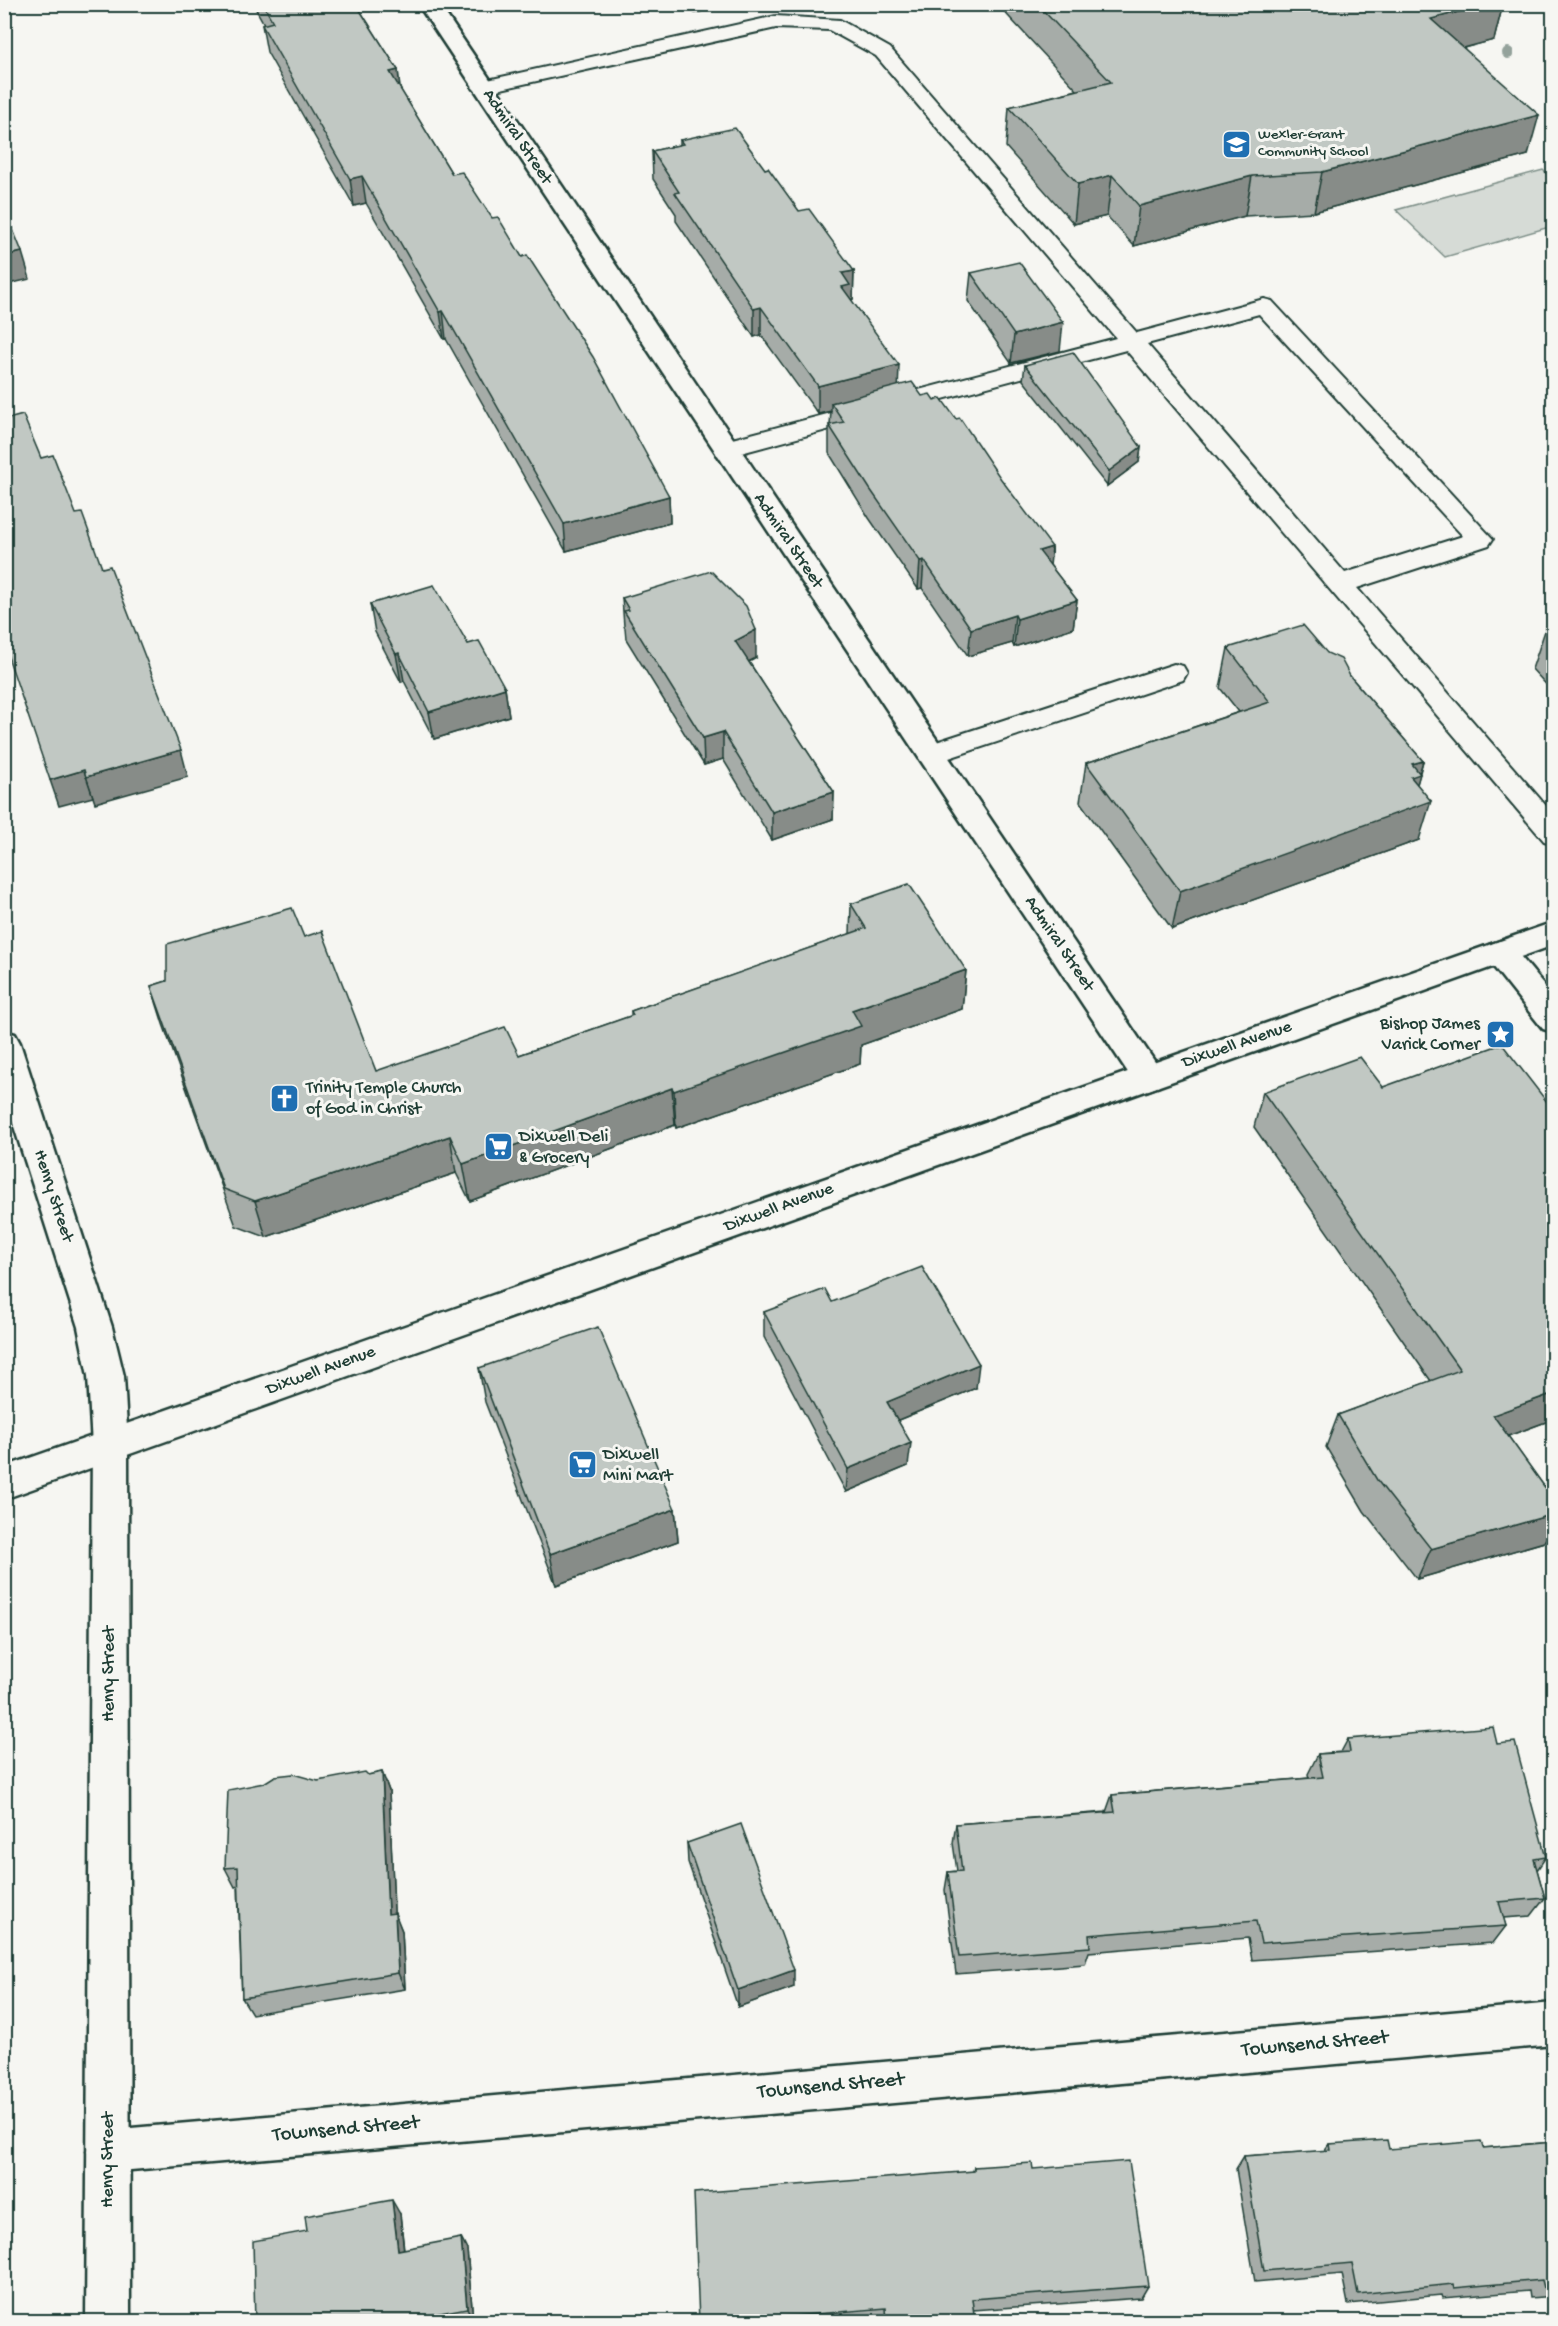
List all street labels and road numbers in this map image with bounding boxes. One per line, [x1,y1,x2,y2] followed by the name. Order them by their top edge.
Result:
[477,85,558,190] street label: Admiral Street
[748,489,829,594] street label: Admiral Street
[1019,892,1100,997] street label: Admiral Street
[1178,1016,1295,1074] street label: Dixwell Avenue
[28,1147,78,1246] street label: Henry Street
[721,1178,837,1238] street label: Dixwell Avenue
[263,1341,379,1401] street label: Dixwell Avenue
[99,1625,120,1722] street label: Henry Street
[1240,2026,1392,2064] street label: Townsend Street
[756,2068,908,2106] street label: Townsend Street
[98,2111,119,2208] street label: Henry Street
[271,2111,423,2149] street label: Townsend Street

